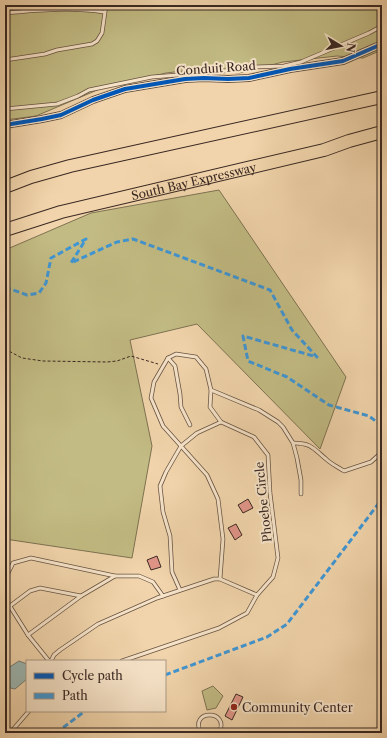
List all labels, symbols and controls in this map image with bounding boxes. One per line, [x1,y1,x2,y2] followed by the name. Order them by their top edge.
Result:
[321,26,361,66] north arrow
[343,42,359,54] text: N
[176,58,257,78] street label: Conduit Road
[130,159,258,203] street label: South Bay Expressway
[251,461,275,543] street label: Phoebe Circle
[26,660,166,712] legend
[62,668,123,683] text: Cycle path
[62,688,88,703] text: Path
[242,700,353,715] place label: Community Center
[229,702,239,712] marker: Community Center

